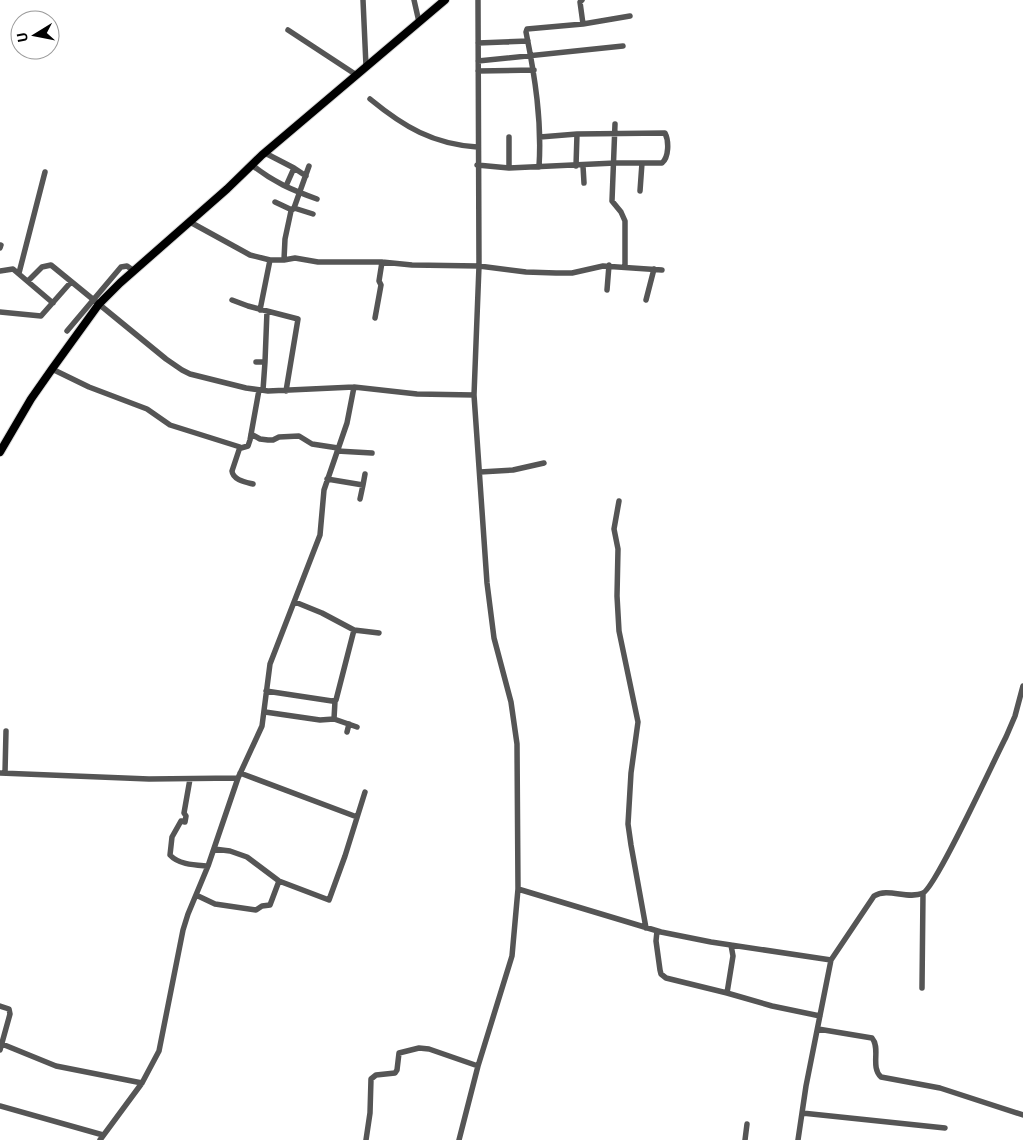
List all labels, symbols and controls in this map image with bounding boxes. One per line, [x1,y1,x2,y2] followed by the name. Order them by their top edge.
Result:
[10,10,60,60] north arrow
[14,31,31,43] text: U

